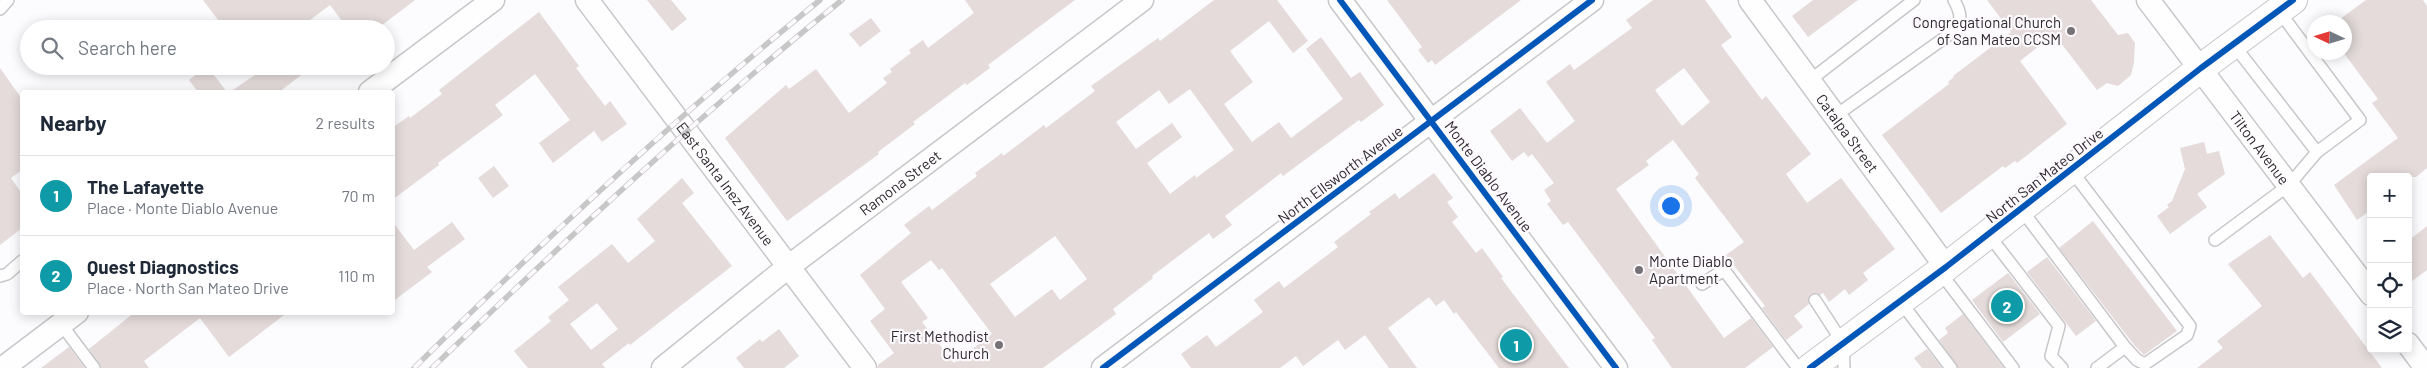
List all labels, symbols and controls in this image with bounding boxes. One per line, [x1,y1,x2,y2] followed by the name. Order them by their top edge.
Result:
[1912,13,2061,48] place label: Congregational Church of San Mateo CCSM
[2307,15,2352,60] north arrow
[20,20,395,75] search box
[2065,25,2077,37] marker: Congregational Church of San Mateo CCSM
[38,34,66,62] icon: search
[78,36,177,59] text: Search here
[1813,90,1882,176] street label: Catalpa Street
[2226,107,2294,188] street label: Tilton Avenue
[40,110,106,135] text: Nearby
[316,113,375,132] text: 2 results
[1441,117,1537,235] street label: Monte Diablo Avenue
[673,118,778,249] street label: East Santa Inez Avenue
[1274,121,1406,227] street label: North Ellsworth Avenue
[1982,124,2106,226] street label: North San Mateo Drive
[856,146,944,219] street label: Ramona Street
[2367,173,2412,353] map controls
[2367,173,2412,218] button: +
[87,175,204,198] text: The Lafayette
[53,186,59,205] text: 1
[342,186,375,205] text: 70 m
[1658,193,1684,219] your location
[87,198,278,217] text: Place · Monte Diablo Avenue
[2367,218,2412,263] button: −
[1649,252,1733,287] place label: Monte Diablo Apartment
[87,255,239,278] text: Quest Diagnostics
[2367,263,2412,308] button: locate
[1633,264,1645,276] marker: Monte Diablo Apartment
[52,266,60,285] text: 2
[338,266,375,285] text: 110 m
[87,278,289,297] text: Place · North San Mateo Drive
[1991,287,2023,325] pin: 2
[2367,308,2412,353] button: layers
[1500,326,1532,364] pin: 1
[891,327,989,362] place label: First Methodist Church
[993,339,1005,351] marker: First Methodist Church

